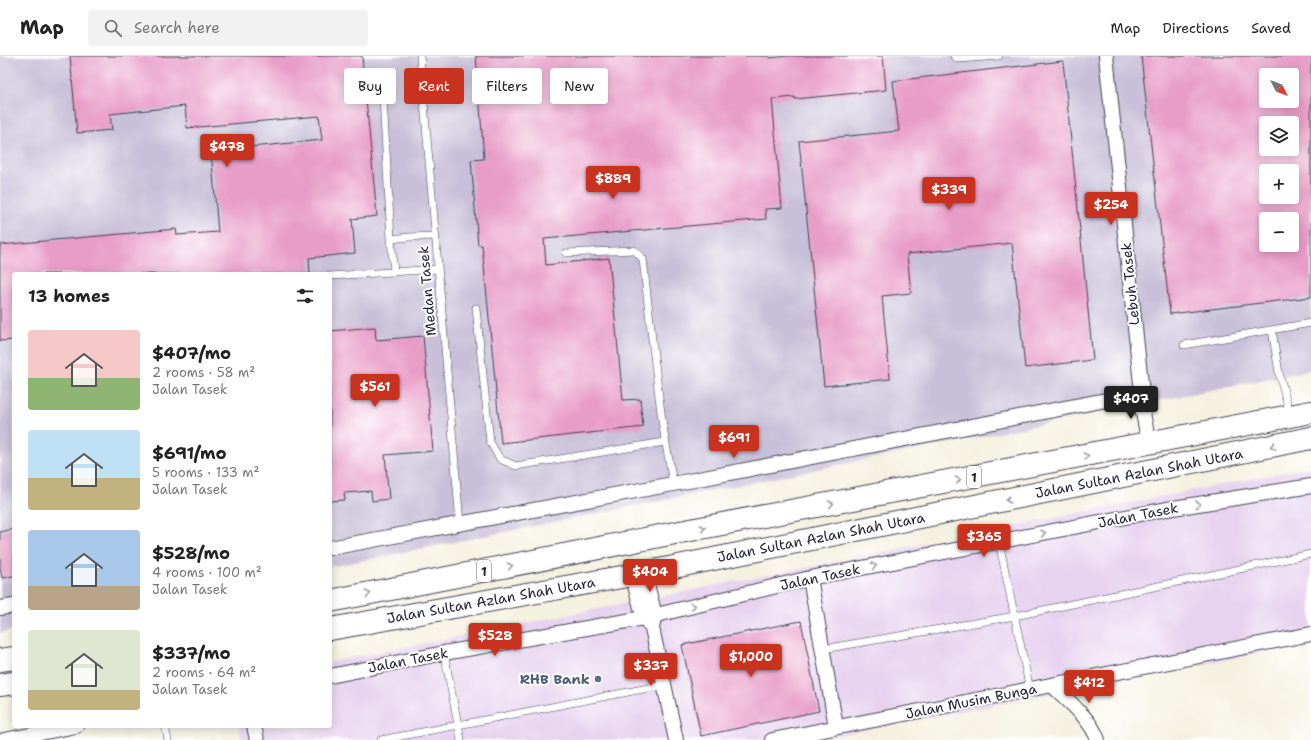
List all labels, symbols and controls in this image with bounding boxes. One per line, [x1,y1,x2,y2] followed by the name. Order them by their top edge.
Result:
[88,10,368,46] search box
[20,15,64,40] text: Map
[102,17,124,39] icon: search
[134,18,220,38] text: Search here
[1111,19,1141,37] text: Map
[1163,19,1229,37] text: Directions
[1251,19,1291,37] text: Saved
[344,68,396,104] chip: Buy
[404,68,464,104] chip: Rent
[472,68,542,104] chip: Filters
[550,68,608,104] chip: New
[1259,68,1299,108] north arrow
[1259,68,1299,252] map controls
[1259,116,1299,156] button: layers
[203,134,251,168] pin: $478
[209,138,245,155] text: $478
[1259,164,1299,204] button: +
[589,166,637,200] pin: $889
[595,170,631,187] text: $889
[925,177,973,211] pin: $339
[931,181,967,198] text: $339
[1087,192,1135,226] pin: $254
[1094,196,1128,213] text: $254
[1259,212,1299,252] button: −
[1117,242,1143,326] street label: Lebuh Tasek
[414,245,440,337] street label: Medan Tasek
[28,285,110,307] text: 13 homes
[294,285,316,307] icon: filters
[152,342,231,364] text: $407/mo
[60,346,108,394] icon: home
[152,364,255,381] text: 2 rooms · 58 m²
[351,374,399,408] pin: $561
[359,378,391,395] text: $561
[152,381,228,398] text: Jalan Tasek
[1107,386,1155,420] pin: $407
[1113,390,1149,407] text: $407
[710,425,758,459] pin: $691
[718,429,750,446] text: $691
[152,442,226,464] text: $691/mo
[1270,442,1276,450] one-way arrow
[1034,444,1245,502] street label: Jalan Sultan Azlan Shah Utara
[60,446,108,494] icon: home
[1083,452,1089,461] one-way arrow
[152,464,260,481] text: 5 rooms · 133 m²
[967,466,981,488] road number: 1
[955,476,962,485] one-way arrow
[152,481,228,498] text: Jalan Tasek
[1005,495,1011,503] one-way arrow
[1096,498,1180,532] street label: Jalan Tasek
[828,500,834,509] one-way arrow
[1195,500,1201,509] one-way arrow
[716,508,927,566] street label: Jalan Sultan Azlan Shah Utara
[700,524,706,533] one-way arrow
[960,524,1008,558] pin: $365
[966,528,1002,545] text: $365
[1040,529,1046,538] one-way arrow
[152,542,230,564] text: $528/mo
[60,546,108,594] icon: home
[626,559,674,593] pin: $404
[477,560,491,582] road number: 1
[778,560,862,594] street label: Jalan Tasek
[506,562,513,570] one-way arrow
[871,562,877,570] one-way arrow
[632,563,668,580] text: $404
[152,564,262,581] text: 4 rooms · 100 m²
[385,573,597,627] street label: Jalan Sultan Azlan Shah Utara
[152,581,228,598] text: Jalan Tasek
[365,590,371,598] one-way arrow
[690,603,696,611] one-way arrow
[471,623,519,657] pin: $528
[478,627,512,644] text: $528
[152,642,230,664] text: $337/mo
[366,643,450,677] street label: Jalan Tasek
[718,644,784,678] pin: $1,000
[60,646,108,694] icon: home
[729,648,773,665] text: $1,000
[627,653,675,687] pin: $337
[633,657,669,674] text: $337
[152,664,256,681] text: 2 rooms · 64 m²
[520,670,590,688] place label: RHB Bank
[1065,670,1113,704] pin: $412
[593,674,603,684] marker: RHB Bank
[1073,674,1105,691] text: $412
[904,679,1039,723] street label: Jalan Musim Bunga
[152,681,228,698] text: Jalan Tasek

